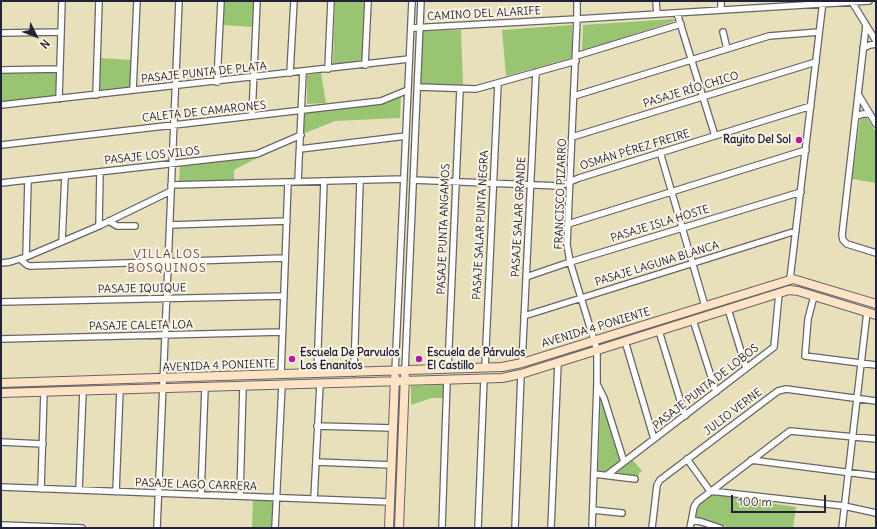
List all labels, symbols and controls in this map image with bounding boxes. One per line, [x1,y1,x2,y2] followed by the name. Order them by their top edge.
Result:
[427,4,541,24] street label: CAMINO DEL ALARIFE
[16,16,56,56] north arrow
[37,37,53,52] text: N
[141,60,267,86] street label: PASAJE PUNTA DE PLATA
[642,69,740,111] street label: PASAJE RÍO CHICO
[141,99,267,125] street label: CALETA DE CAMARONES
[578,127,692,173] street label: OSMÁN PÉREZ FREIRE
[723,133,791,147] place label: Rayito Del Sol
[794,135,804,145] marker: Rayito Del Sol
[552,138,570,250] street label: FRANCISCO PIZARRO
[104,144,200,168] street label: PASAJE LOS VILOS
[470,150,492,300] street label: PASAJE SALAR PUNTA NEGRA
[509,156,529,278] street label: PASAJE SALAR GRANDE
[435,163,453,295] street label: PASAJE PUNTA ANGAMOS
[609,203,711,245] street label: PASAJE ISLA HOSTE
[593,239,721,289] street label: PASAJE LAGUNA BLANCA
[127,248,207,276] district label: VILLA LOS BOSQUINOS
[98,282,186,296] street label: PASAJE IQUIQUE
[540,305,652,351] street label: AVENIDA 4 PONIENTE
[89,318,193,334] street label: PASAJE CALETA LOA
[650,342,762,432] street label: PASAJE PUNTA DE LOBOS
[300,346,400,372] place label: Escuela De Parvulos Los Enanitos
[427,346,525,372] place label: Escuela de Párvulos El Castillo
[287,354,297,364] marker: Escuela De Parvulos Los Enanitos
[414,354,424,364] marker: Escuela de Párvulos El Castillo
[162,357,276,375] street label: AVENIDA 4 PONIENTE
[701,386,765,438] street label: JULIO VERNE
[135,476,257,494] street label: PASAJE LAGO CARRERA
[733,487,828,513] scale bar
[738,494,772,509] text: 100 m

